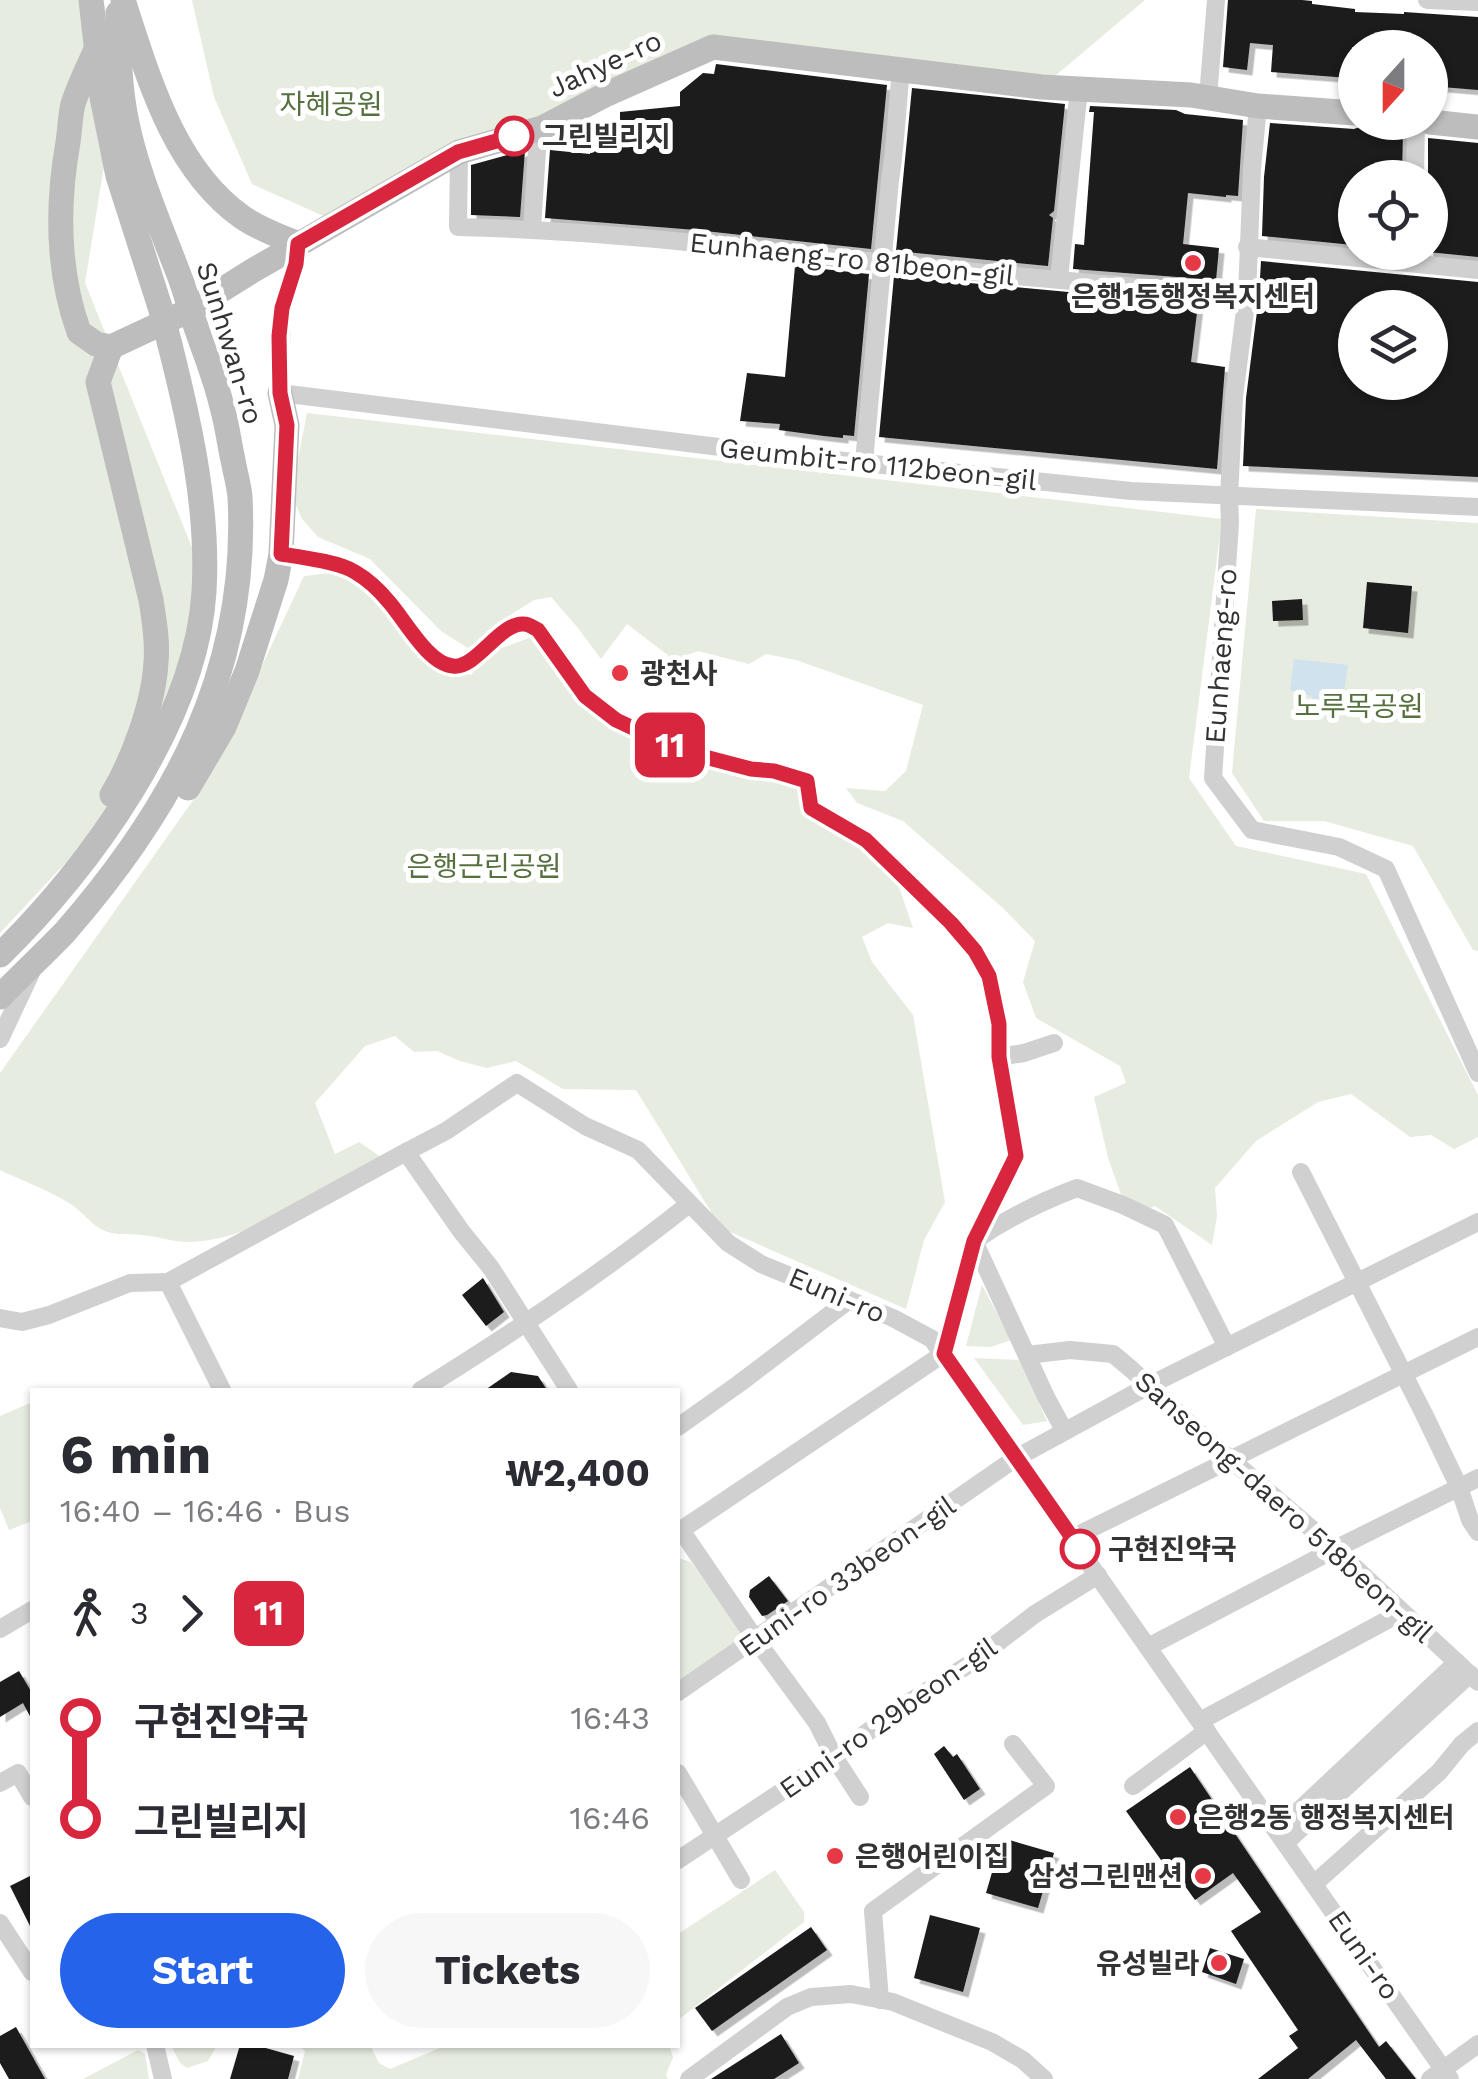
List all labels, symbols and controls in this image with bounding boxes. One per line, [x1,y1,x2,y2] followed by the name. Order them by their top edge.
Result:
[543,24,667,104] street label: Jahye-ro
[1338,30,1448,140] north arrow
[1338,30,1448,400] map controls
[279,88,383,121] park label: 자혜공원
[495,117,533,155] marker: 그린빌리지
[542,120,671,153] place label: 그린빌리지
[1338,160,1448,270] button: locate
[688,226,1016,293] street label: Eunhaeng-ro 81beon-gil
[1182,252,1204,274] marker: 은행1동행정복지센터
[190,258,270,428] street label: Sunhwan-ro
[1071,280,1315,313] place label: 은행1동행정복지센터
[1338,290,1448,400] button: layers
[718,431,1039,497] street label: Geumbit-ro 112beon-gil
[1198,567,1244,745] street label: Eunhaeng-ro
[640,657,718,690] place label: 광천사
[609,662,631,684] marker: 광천사
[1295,690,1423,723] park label: 노루목공원
[625,712,715,778] line badge: 11
[655,724,685,766] text: 11
[407,850,561,883] park label: 은행근린공원
[784,1260,890,1330] street label: Euni-ro
[1128,1364,1440,1650] street label: Sanseong-daero 518beon-gil
[60,1422,211,1486] text: 6 min
[505,1451,650,1495] text: ₩2,400
[732,1489,962,1663] street label: Euni-ro 33beon-gil
[60,1492,350,1530] text: 16:40 – 16:46 · Bus
[1061,1530,1099,1568] marker: 구현진약국
[1108,1533,1237,1566] place label: 구현진약국
[60,1586,115,1641] icon: walk
[164,1586,219,1641] icon: forward
[254,1592,284,1634] text: 11
[130,1594,149,1632] text: 3
[773,1630,1003,1805] street label: Euni-ro 29beon-gil
[570,1699,650,1737] text: 16:43
[134,1700,309,1744] text: 구현진약국
[570,1799,650,1837] text: 16:46
[134,1800,309,1844] text: 그린빌리지
[1198,1801,1455,1834] place label: 은행2동 행정복지센터
[1167,1806,1189,1828] marker: 은행2동 행정복지센터
[855,1840,1010,1873] place label: 은행어린이집
[824,1845,846,1867] marker: 은행어린이집
[1028,1860,1183,1893] place label: 삼성그린맨션
[1192,1865,1214,1887] marker: 삼성그린맨션
[1321,1904,1407,2006] street label: Euni-ro
[60,1913,345,2028] button: Start
[365,1913,650,2028] button: Tickets
[1096,1947,1199,1980] place label: 유성빌라
[1208,1952,1230,1974] marker: 유성빌라

